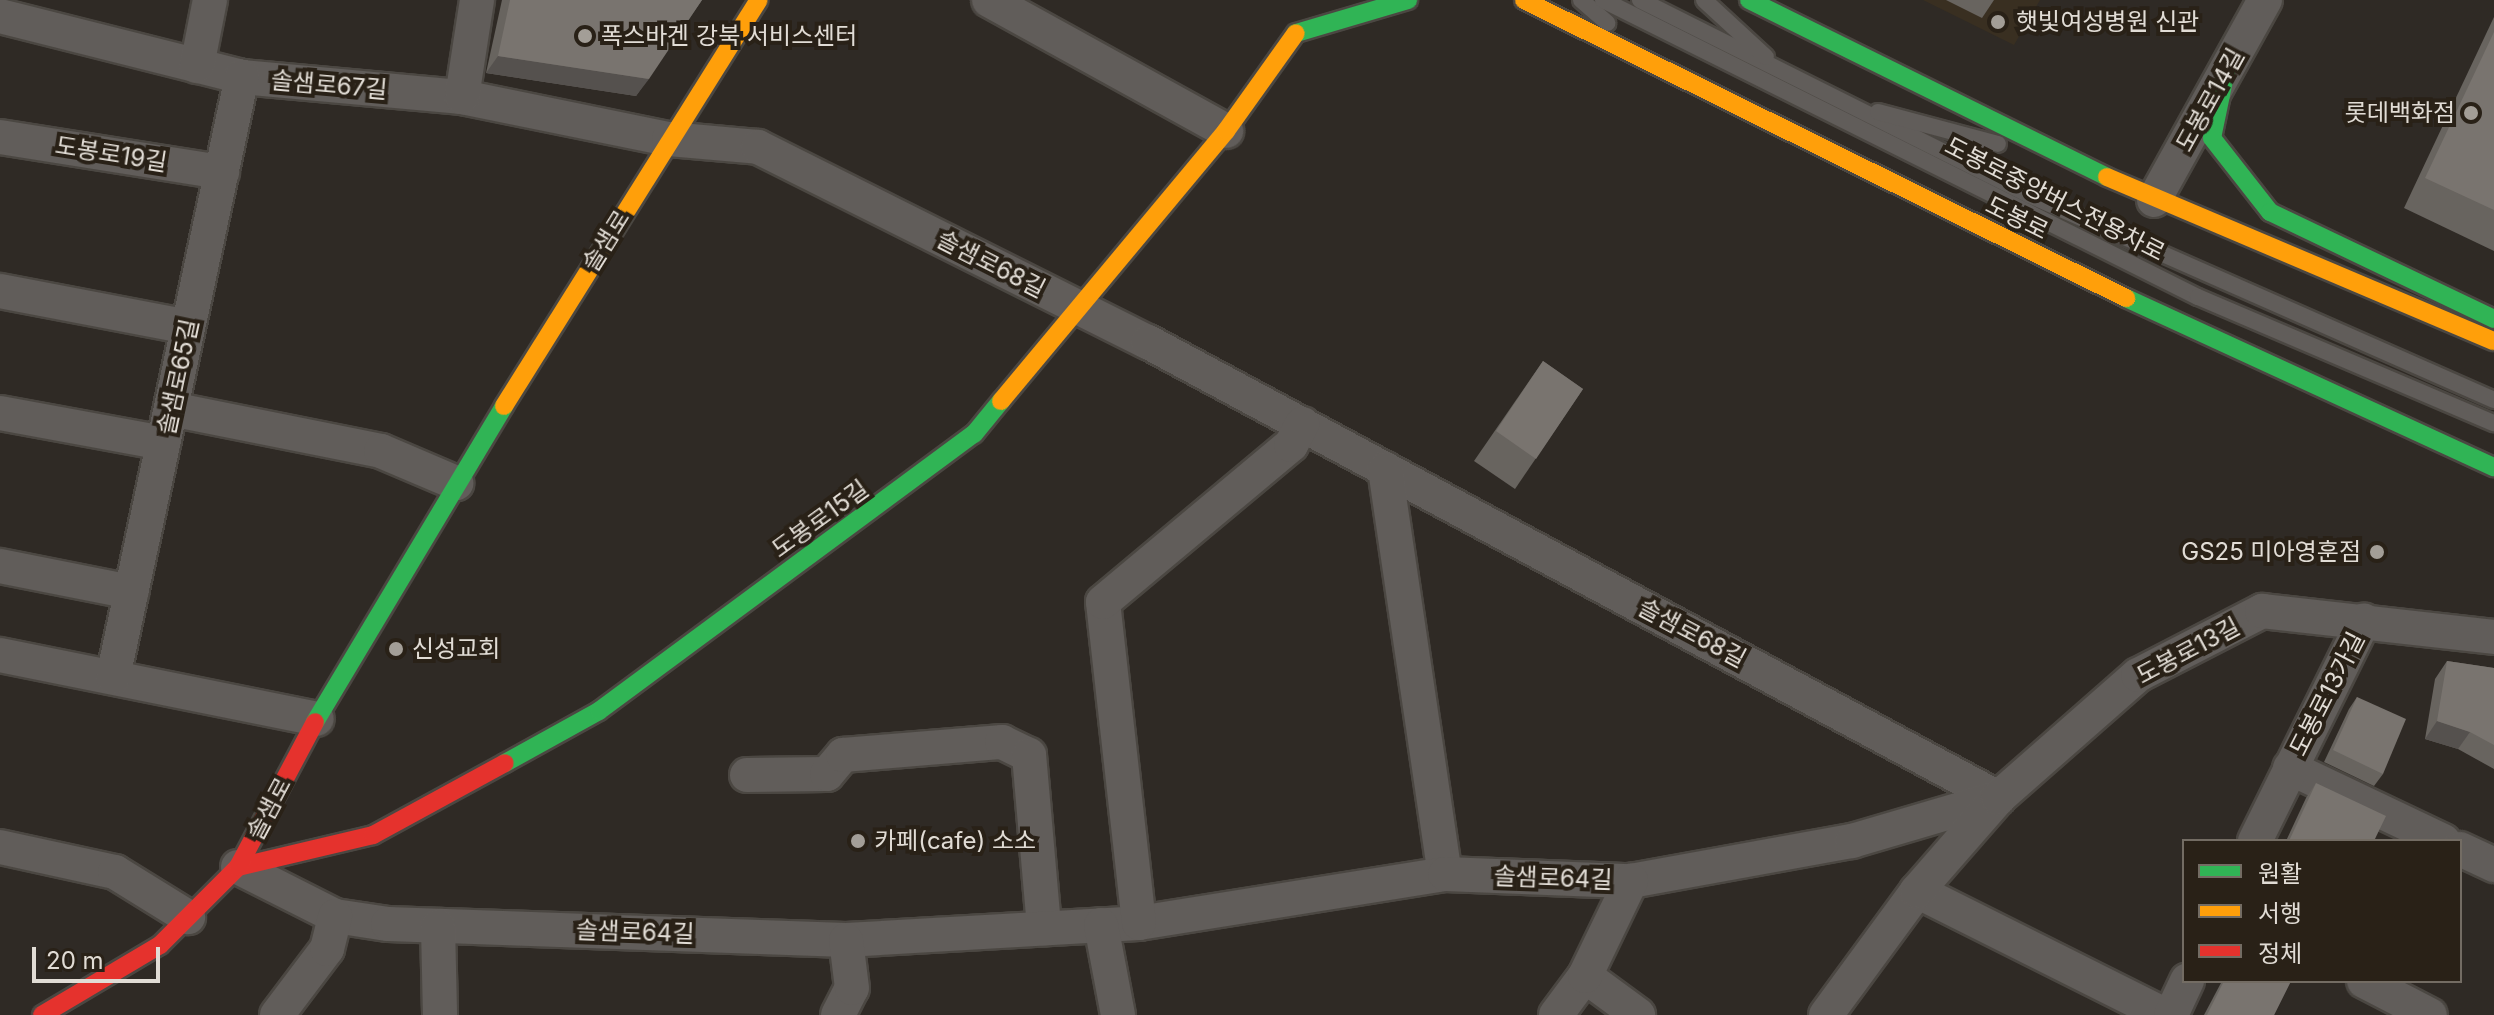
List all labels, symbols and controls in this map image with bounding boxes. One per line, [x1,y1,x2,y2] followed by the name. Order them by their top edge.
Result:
[2016,8,2199,36] place label: 햇빛여성병원 신관
[1987,11,2009,33] marker: 햇빛여성병원 신관
[601,22,857,50] place label: 폭스바겐 강북 서비스센터
[576,27,594,45] marker: 폭스바겐 강북 서비스센터
[2170,43,2250,157] street label: 도봉로14길
[270,66,388,104] street label: 솔샘로67길
[2345,99,2455,127] place label: 롯데백화점
[2462,104,2480,122] marker: 롯데백화점
[53,131,169,177] street label: 도봉로19길
[1940,131,2170,267] street label: 도봉로중앙버스전용차로
[1981,191,2053,245] street label: 도봉로
[576,205,636,277] street label: 솔샘로
[932,224,1050,304] street label: 솔샘로68길
[152,316,204,438] street label: 솔샘로65길
[766,474,874,564] street label: 도봉로15길
[2181,538,2361,566] place label: GS25 미아영훈점
[2368,543,2386,561] marker: GS25 미아영훈점
[1633,593,1751,673] street label: 솔샘로68길
[2131,612,2245,690] street label: 도봉로13길
[2284,627,2370,761] street label: 도봉로13가길
[412,635,500,663] place label: 신성교회
[387,640,405,658] marker: 신성교회
[241,773,297,845] street label: 솔샘로
[874,827,1036,855] place label: 카페(cafe) 소소
[849,832,867,850] marker: 카페(cafe) 소소
[2182,839,2462,983] legend
[2258,859,2302,888] text: 원활
[1493,862,1613,894] street label: 솔샘로64길
[2258,899,2302,928] text: 서행
[575,916,695,948] street label: 솔샘로64길
[36,931,164,981] scale bar
[2258,939,2302,968] text: 정체
[46,946,104,975] text: 20 m

